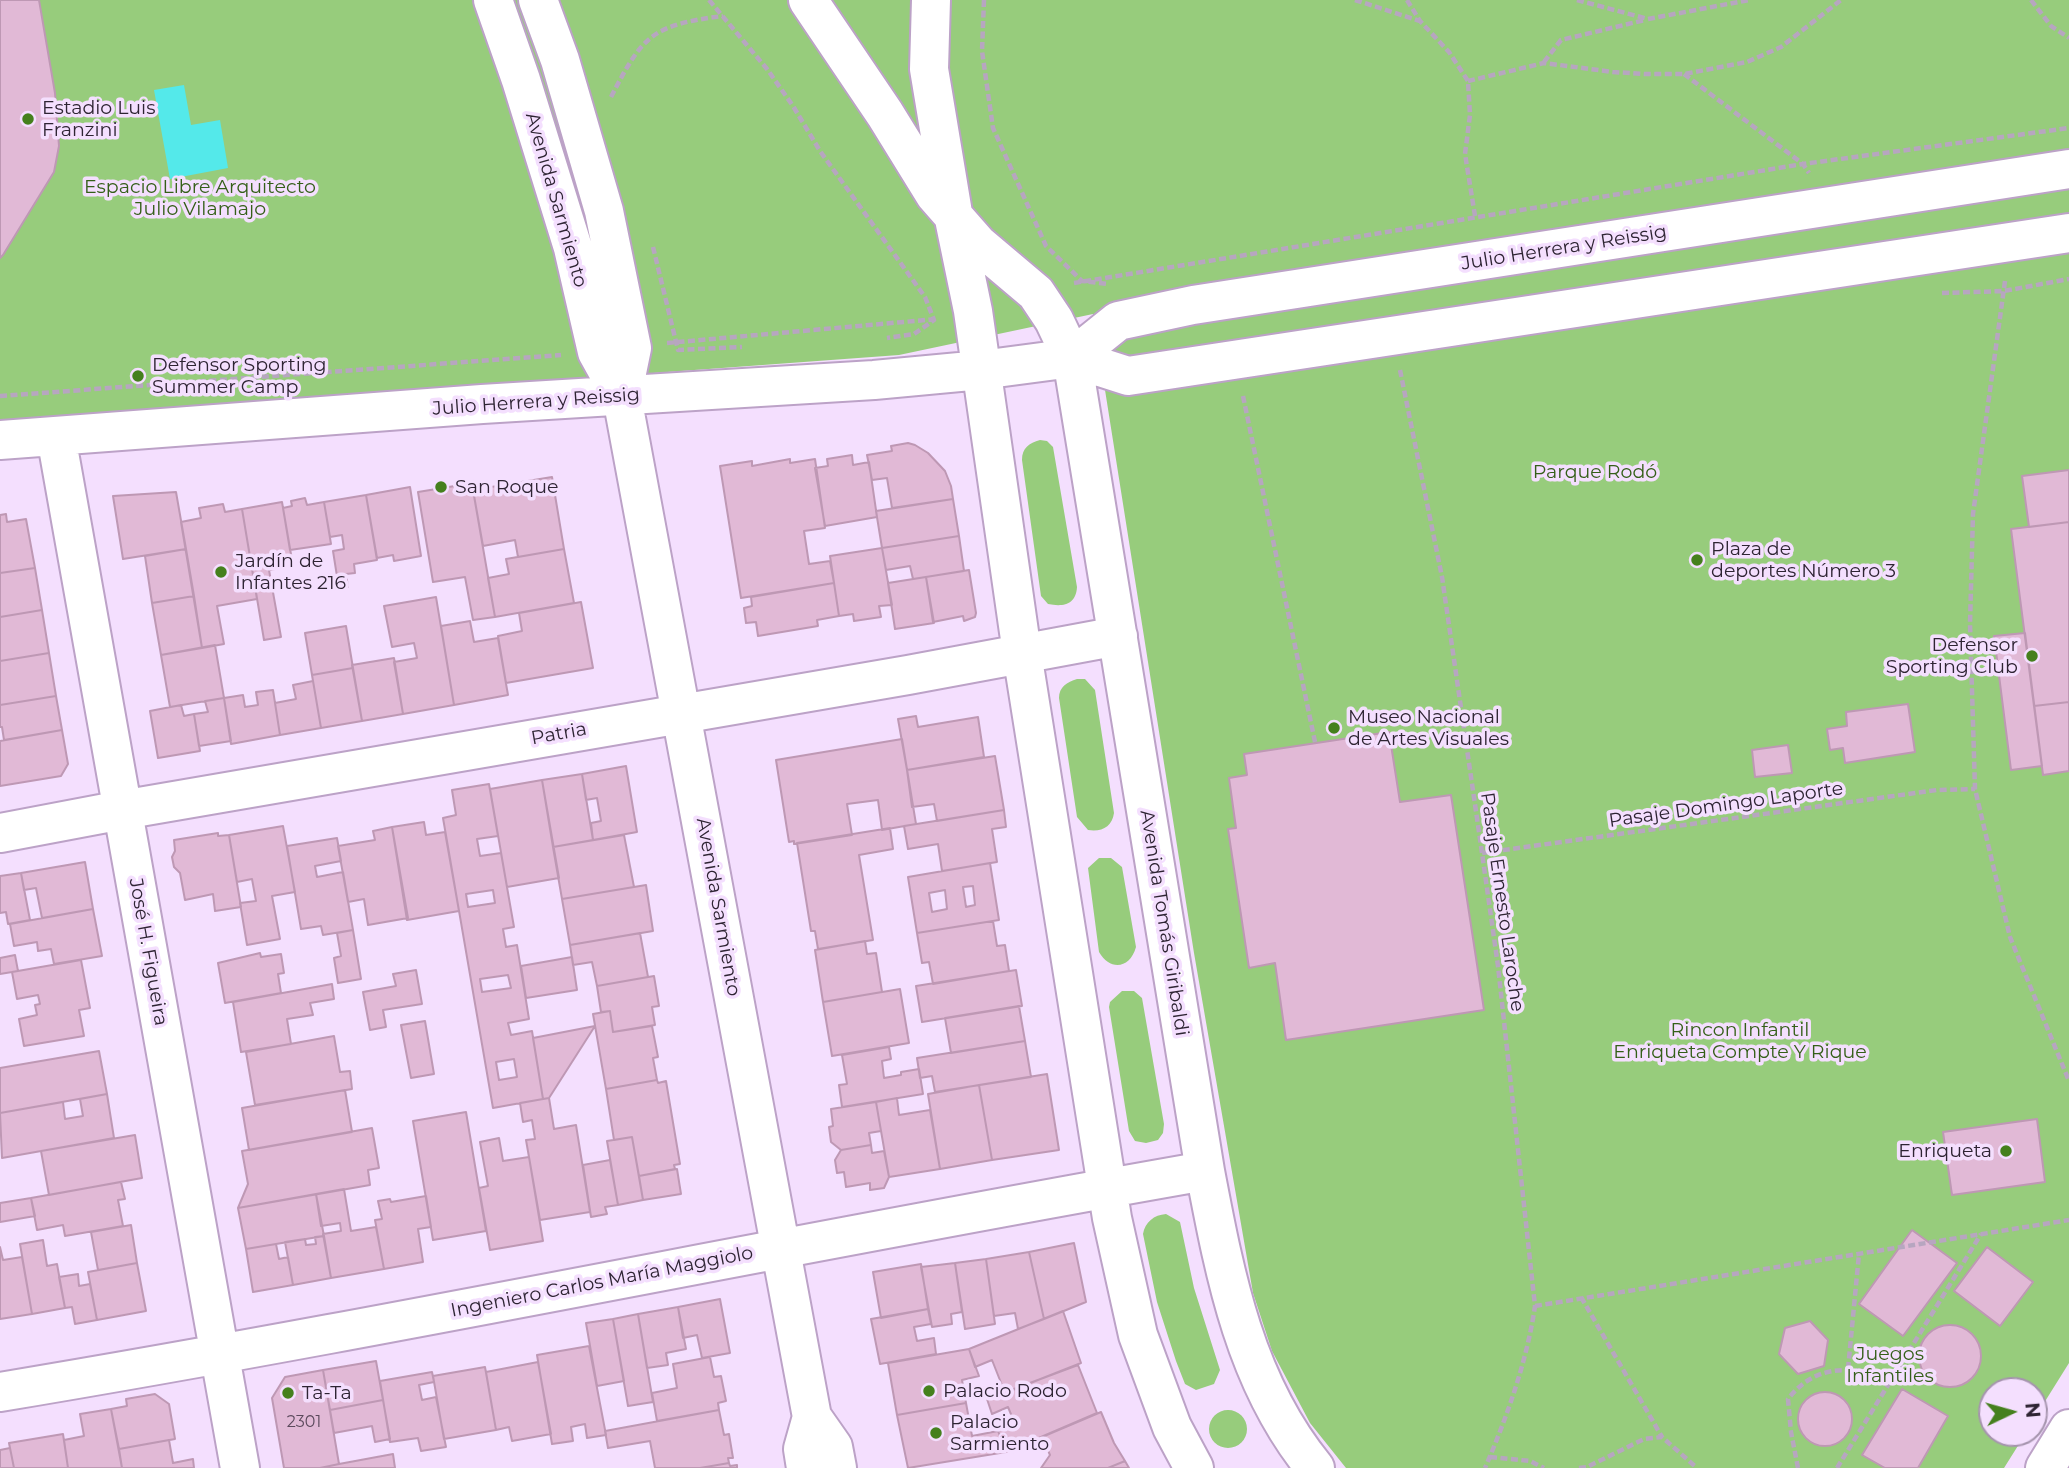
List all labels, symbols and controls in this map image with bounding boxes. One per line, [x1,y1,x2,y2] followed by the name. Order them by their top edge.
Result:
[42,97,155,141] place label: Estadio Luis Franzini
[520,110,592,290] street label: Avenida Sarmiento
[20,111,36,127] marker: Estadio Luis Franzini
[84,176,316,220] park label: Espacio Libre Arquitecto Julio Vilamajo
[1460,220,1668,276] street label: Julio Herrera y Reissig
[152,354,327,398] place label: Defensor Sporting Summer Camp
[130,368,146,384] marker: Defensor Sporting Summer Camp
[431,383,641,421] street label: Julio Herrera y Reissig
[1533,461,1657,483] park label: Parque Rodó
[455,476,558,498] place label: San Roque
[433,479,449,495] marker: San Roque
[1711,538,1896,582] place label: Plaza de deportes Número 3
[235,550,346,594] place label: Jardín de Infantes 216
[1689,552,1705,568] marker: Plaza de deportes Número 3
[213,564,229,580] marker: Jardín de Infantes 216
[1886,634,2018,678] place label: Defensor Sporting Club
[2024,648,2040,664] marker: Defensor Sporting Club
[1348,706,1509,750] place label: Museo Nacional de Artes Visuales
[529,718,589,750] street label: Patria
[1326,720,1342,736] marker: Museo Nacional de Artes Visuales
[1607,777,1845,833] street label: Pasaje Domingo Laporte
[1475,791,1529,1013] street label: Pasaje Ernesto Laroche
[1135,808,1193,1038] street label: Avenida Tomás Giribaldi
[691,816,745,998] street label: Avenida Sarmiento
[124,877,172,1027] street label: José H. Figueira
[1613,1019,1867,1063] park label: Rincon Infantil Enriqueta Compte Y Rique
[1898,1140,1992,1162] place label: Enriqueta
[1998,1143,2014,1159] marker: Enriqueta
[449,1241,755,1323] street label: Ingeniero Carlos María Maggiolo
[1846,1343,1934,1387] park label: Juegos Infantiles
[1978,1377,2048,1447] north arrow
[943,1380,1067,1402] place label: Palacio Rodo
[302,1382,352,1404] place label: Ta-Ta
[921,1383,937,1399] marker: Palacio Rodo
[280,1385,296,1401] marker: Ta-Ta
[2020,1402,2045,1419] text: N
[950,1411,1049,1455] place label: Palacio Sarmiento
[287,1412,321,1432] house number: 2301
[928,1425,944,1441] marker: Palacio Sarmiento

